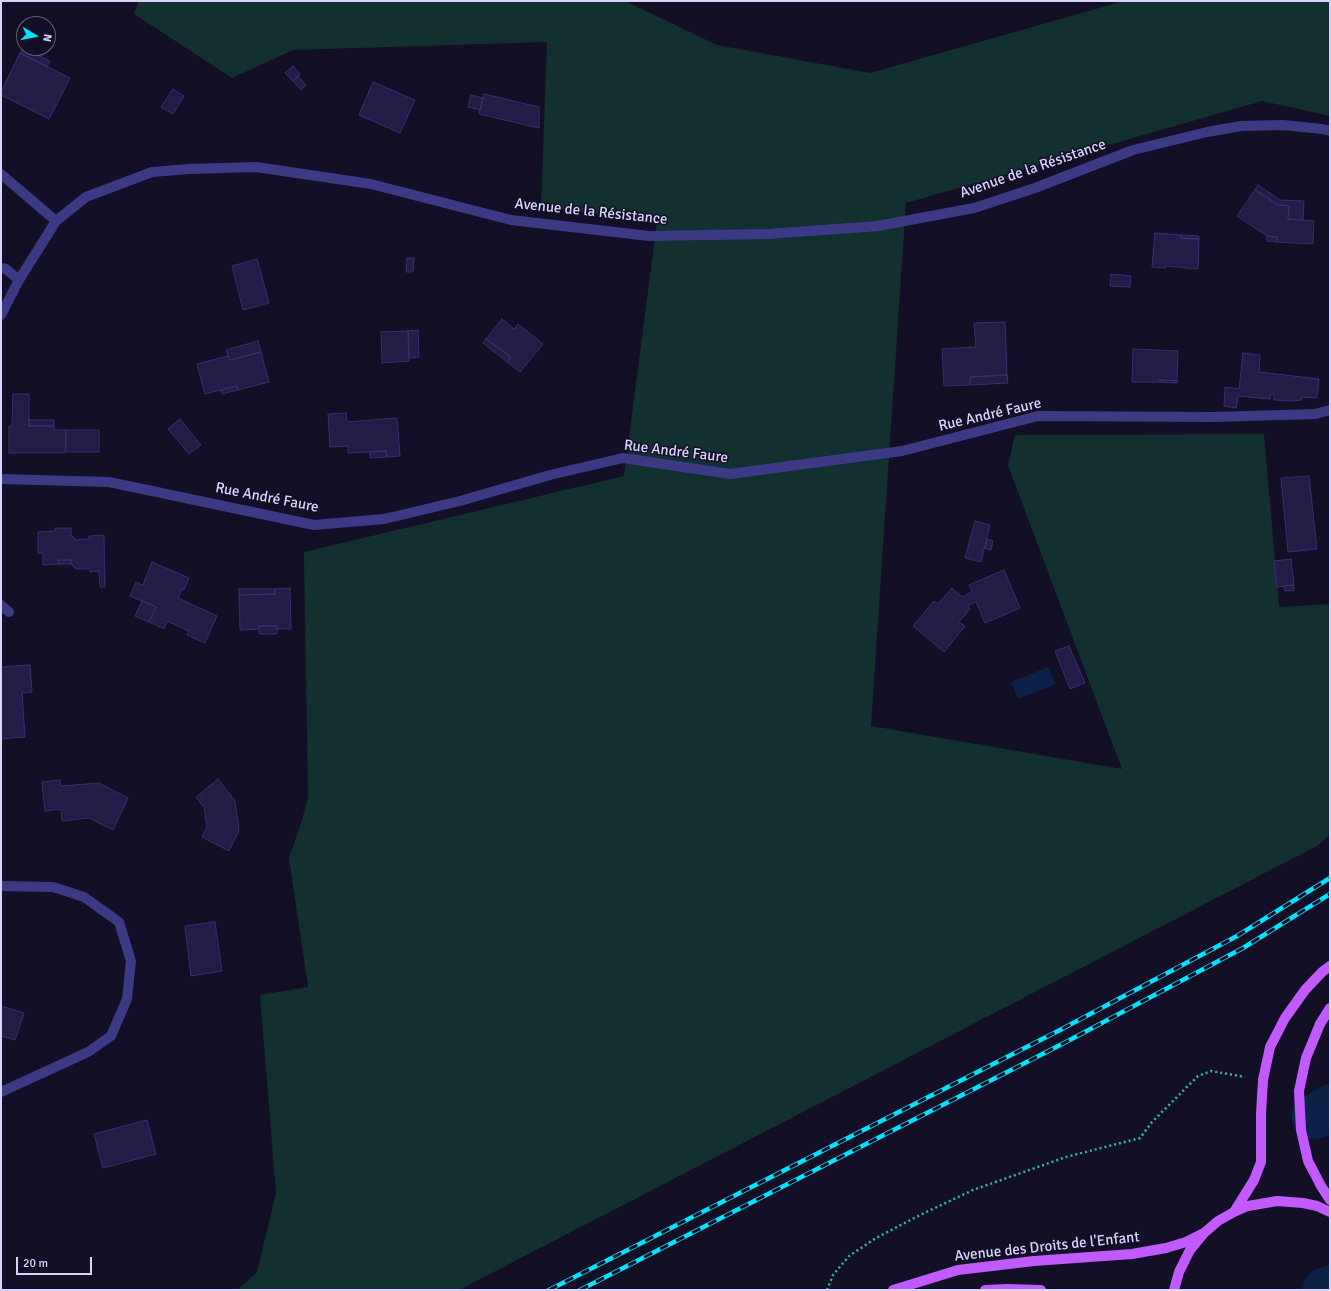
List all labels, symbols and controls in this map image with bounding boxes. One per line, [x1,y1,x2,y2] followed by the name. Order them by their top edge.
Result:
[16,16,56,56] north arrow
[40,33,54,43] text: N
[958,136,1108,202] street label: Avenue de la Résistance
[514,195,668,229] street label: Avenue de la Résistance
[937,394,1043,436] street label: Rue André Faure
[623,437,729,467] street label: Rue André Faure
[214,479,320,517] street label: Rue André Faure
[954,1228,1140,1266] street label: Avenue des Droits de l'Enfant
[18,1249,94,1275] scale bar
[23,1256,48,1271] text: 20 m

